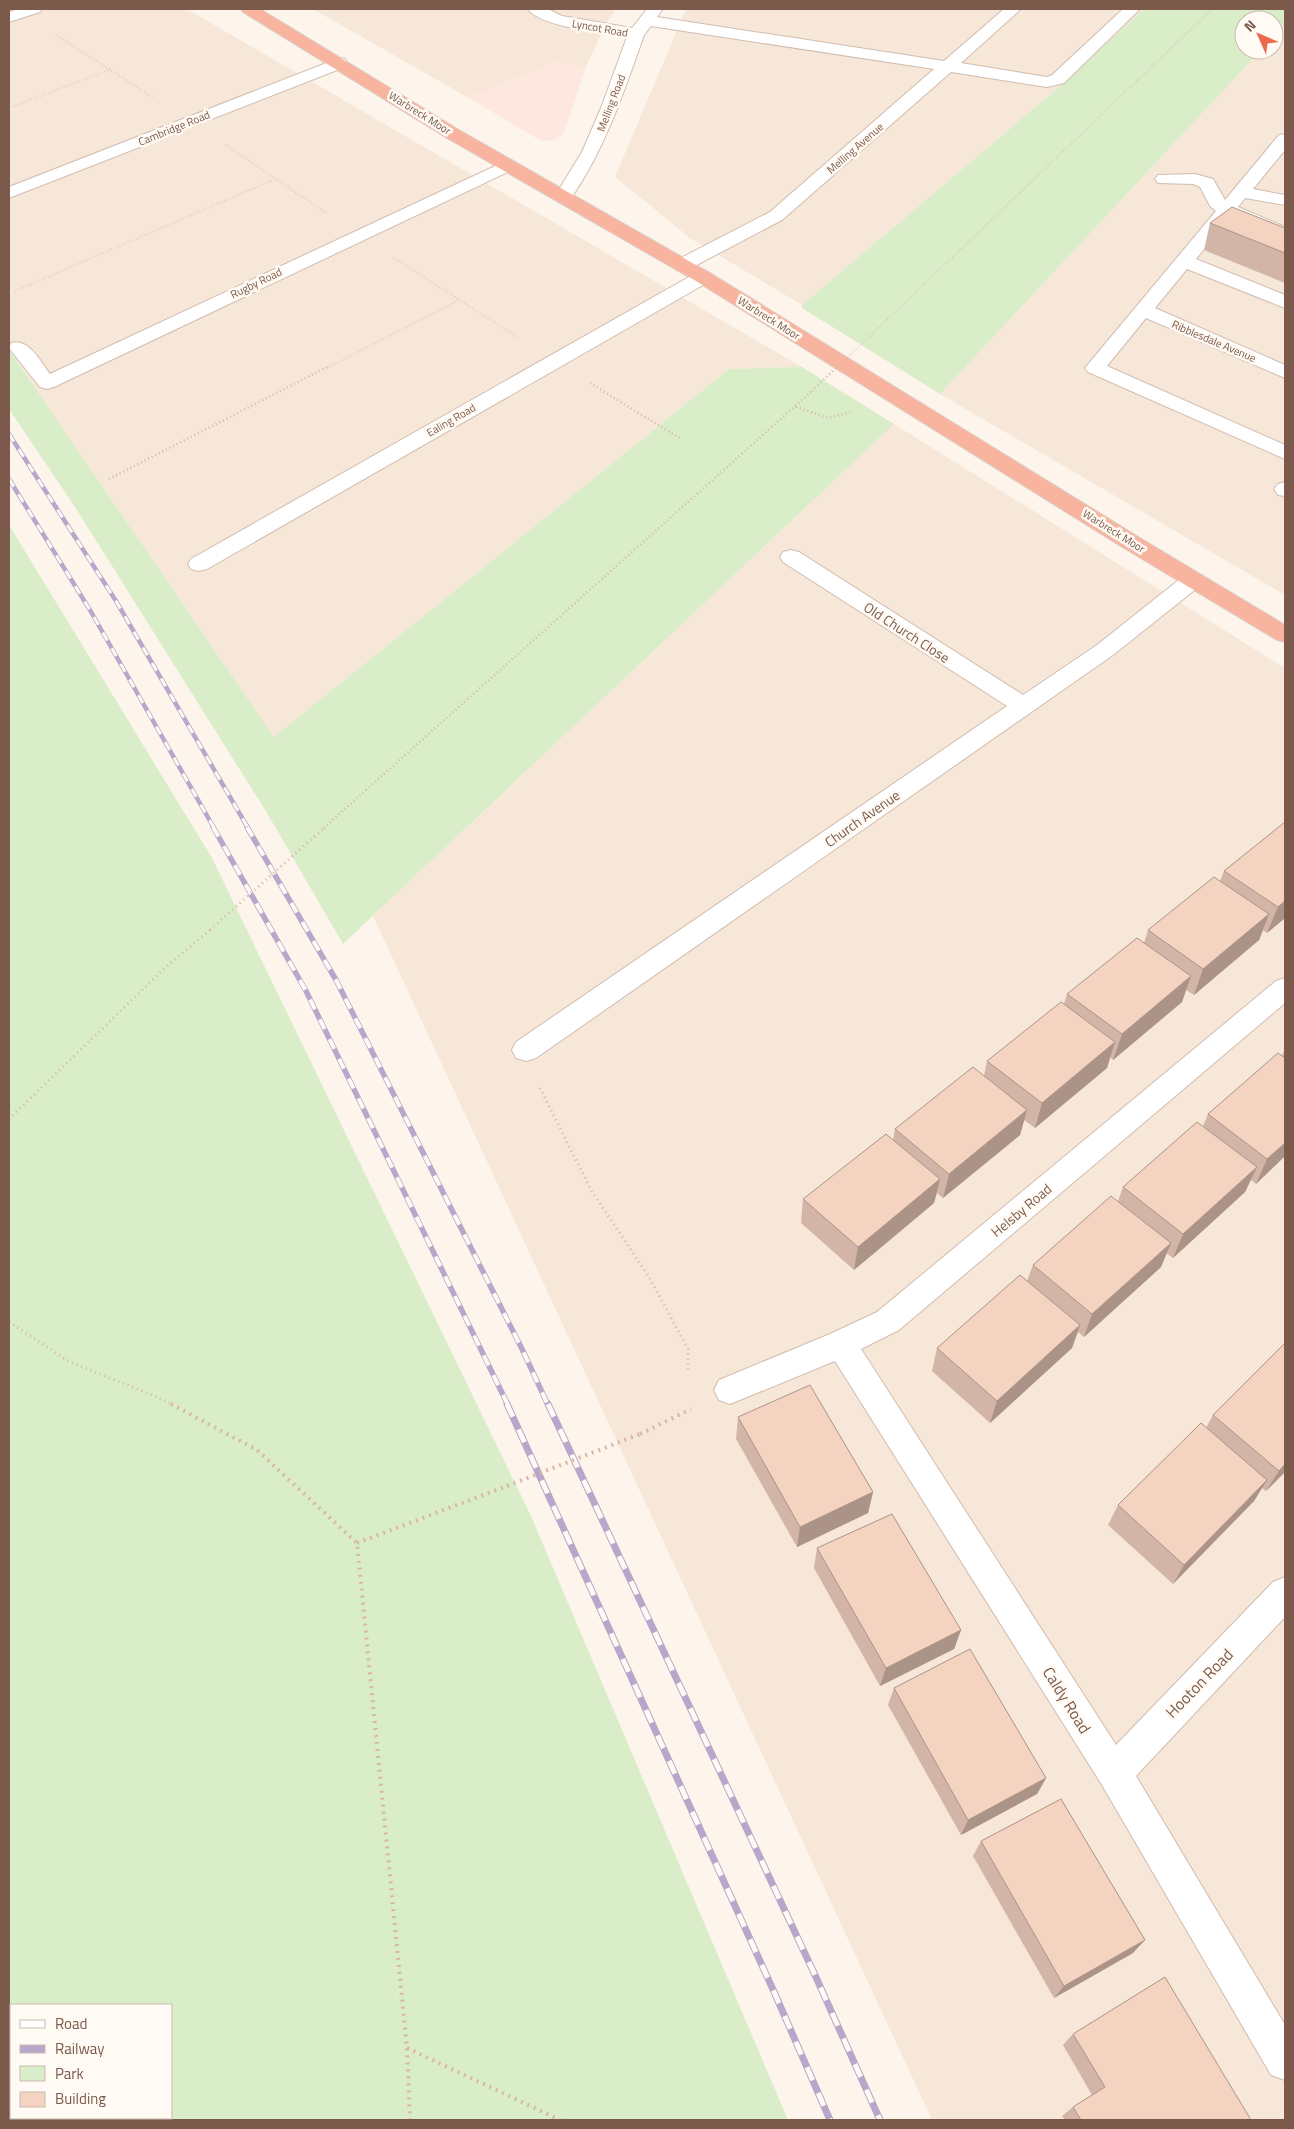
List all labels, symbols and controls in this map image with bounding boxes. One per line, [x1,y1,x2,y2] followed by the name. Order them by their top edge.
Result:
[1234,10,1284,60] north arrow
[571,15,629,41] street label: Lyncot Road
[1239,15,1260,36] text: N
[593,72,629,134] street label: Melling Road
[386,87,455,139] street label: Warbreck Moor
[136,106,212,150] street label: Cambridge Road
[823,119,887,177] street label: Melling Avenue
[228,264,285,302] street label: Rugby Road
[735,292,804,344] street label: Warbreck Moor
[1169,316,1259,366] street label: Ribblesdale Avenue
[423,399,479,441] street label: Ealing Road
[1080,505,1149,557] street label: Warbreck Moor
[860,596,954,668] street label: Old Church Close
[820,784,904,852] street label: Church Avenue
[986,1178,1056,1242] street label: Helsby Road
[1160,1643,1238,1723] street label: Hooton Road
[1037,1662,1097,1738] street label: Caldy Road
[10,2004,172,2119] legend
[55,2012,87,2035] text: Road
[55,2037,105,2060] text: Railway
[55,2062,84,2085] text: Park
[55,2087,106,2110] text: Building

